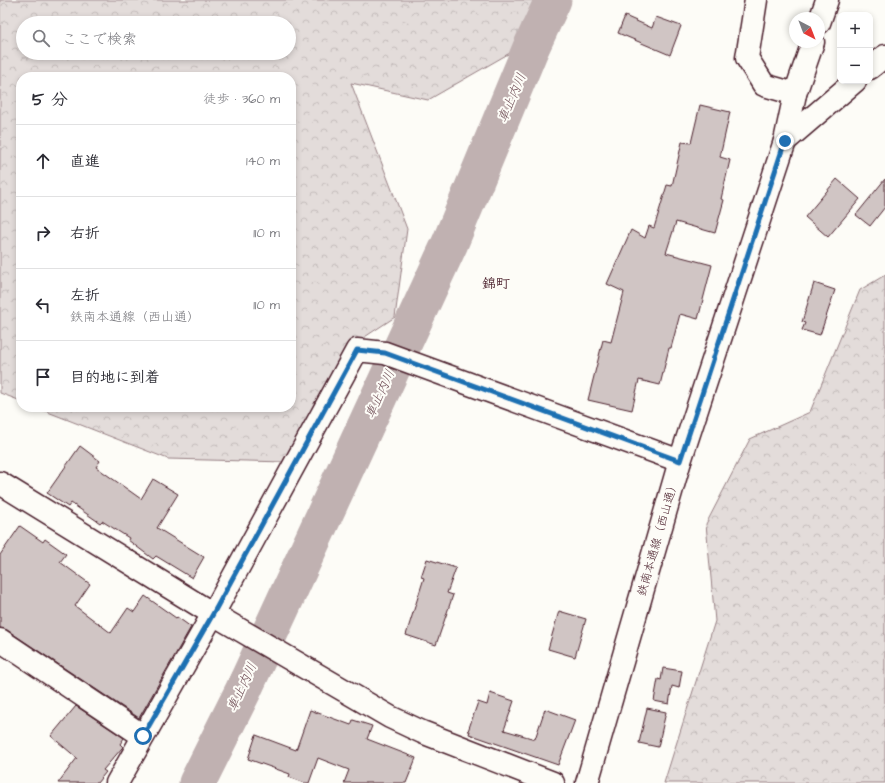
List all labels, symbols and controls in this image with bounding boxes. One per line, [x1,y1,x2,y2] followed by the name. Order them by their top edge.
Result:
[789,12,825,48] north arrow
[837,12,873,84] map controls
[837,12,873,48] button: +
[16,16,296,60] search box
[30,27,52,49] icon: search
[62,29,137,50] text: ここで検索
[837,48,873,84] button: −
[494,71,530,125] water label: 車止内川
[32,88,68,112] text: 5 分
[203,90,280,108] text: 徒歩 · 360 m
[776,132,794,150] route end
[32,150,54,172] icon: ahead
[70,151,100,172] text: 直進
[246,152,280,170] text: 140 m
[32,222,54,244] icon: right
[70,223,100,244] text: 右折
[253,224,280,242] text: 110 m
[482,274,510,294] district label: 錦町
[70,285,100,306] text: 左折
[32,294,54,316] icon: left
[253,296,280,314] text: 110 m
[70,308,200,326] text: 鉄南本通線（西山通）
[32,366,54,388] icon: arrive
[70,367,160,388] text: 目的地に到着
[361,367,399,421] water label: 車止内川
[633,478,683,598] street label: 鉄南本通線（西山通）
[223,660,261,714] water label: 車止内川
[134,727,152,745] route start

